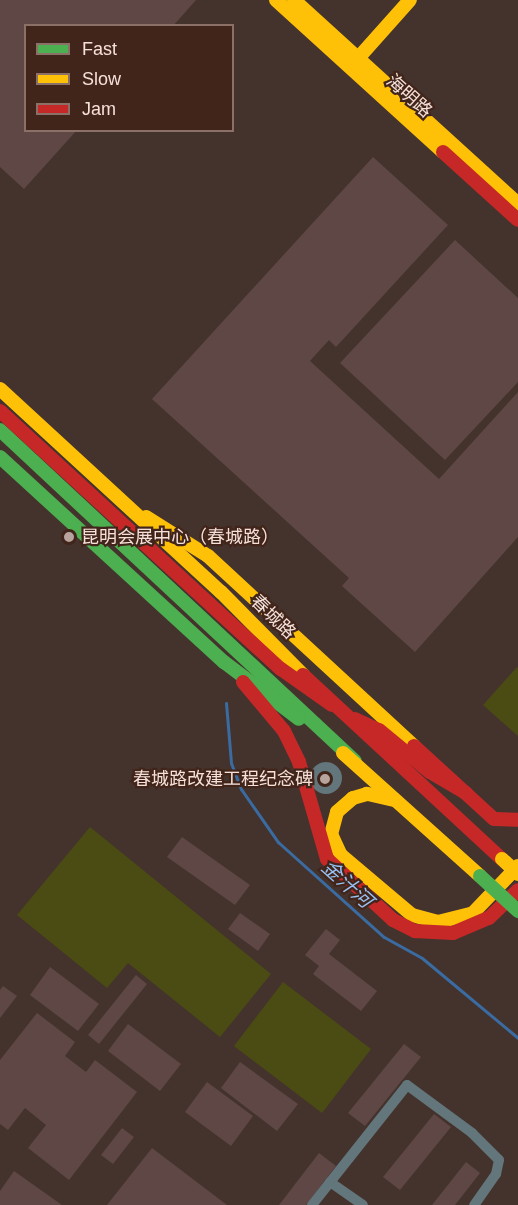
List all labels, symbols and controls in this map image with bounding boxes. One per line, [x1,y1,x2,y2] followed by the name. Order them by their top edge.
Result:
[24,24,234,132] legend
[82,39,117,59] text: Fast
[82,69,121,89] text: Slow
[382,70,436,122] street label: 海明路
[82,99,116,119] text: Jam
[81,526,279,548] place label: 昆明会展中心（春城路）
[62,530,76,544] marker: 昆明会展中心（春城路）
[246,590,300,644] street label: 春城路
[133,768,313,790] place label: 春城路改建工程纪念碑
[318,772,332,786] marker: 春城路改建工程纪念碑
[317,855,377,913] water label: 金汁河

